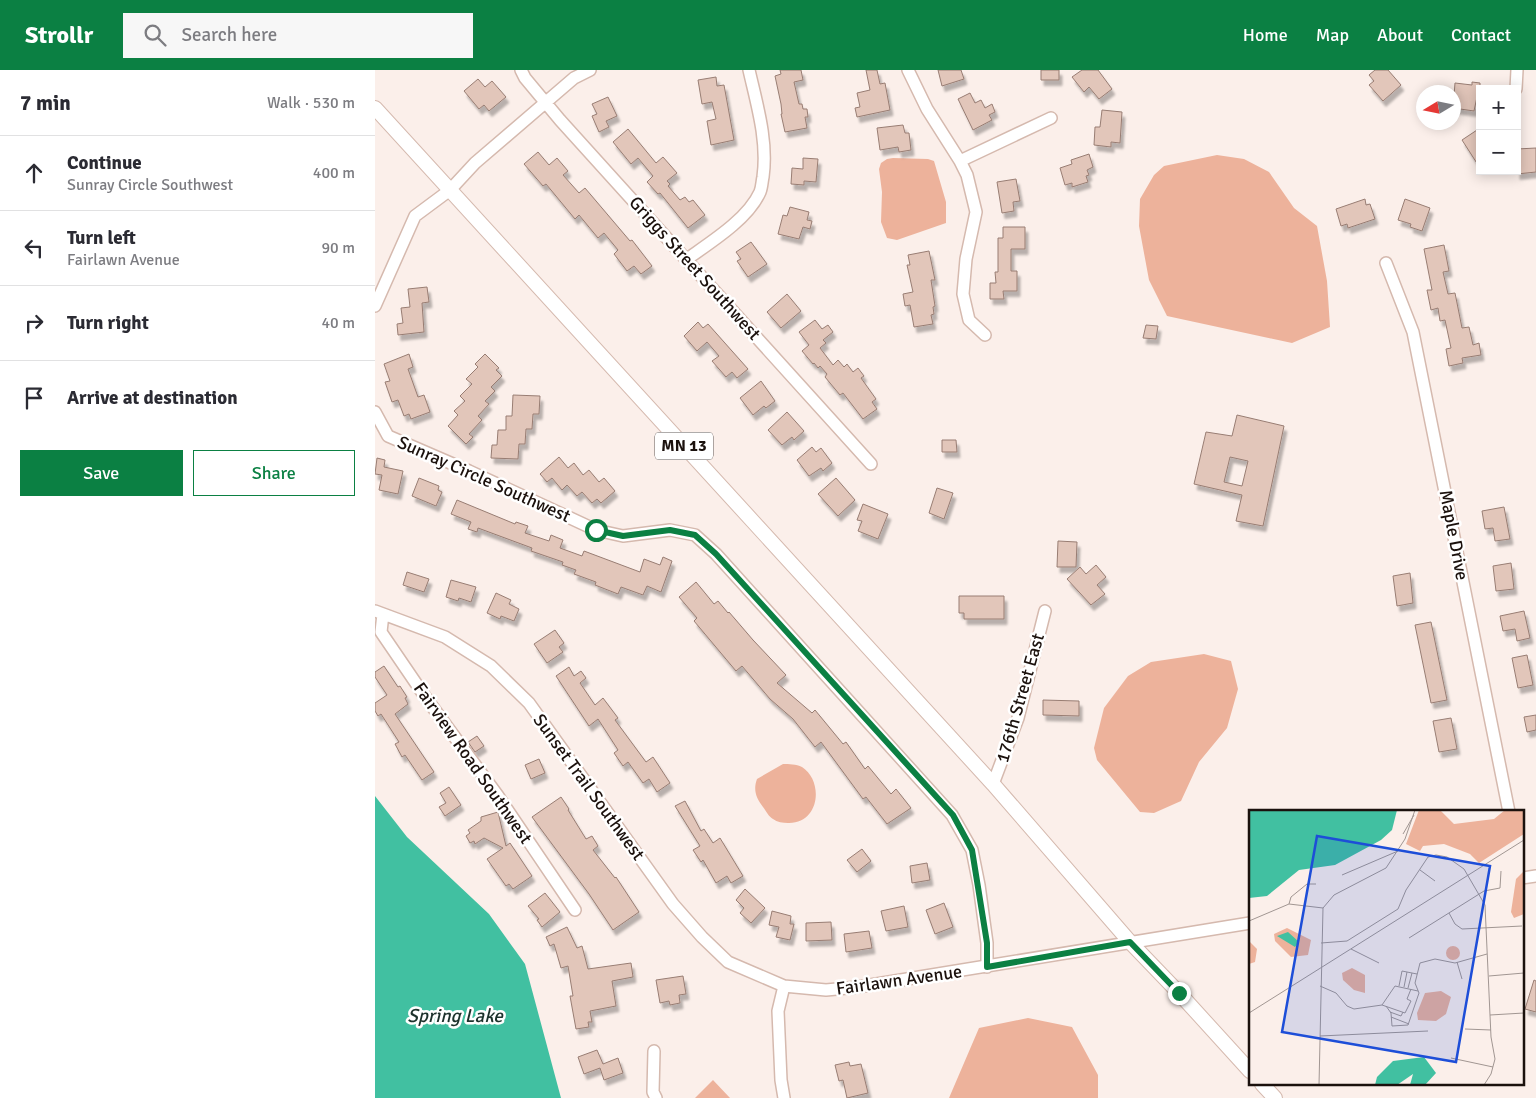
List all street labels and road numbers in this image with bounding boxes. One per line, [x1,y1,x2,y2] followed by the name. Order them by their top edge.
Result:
[625,191,765,345] street label: Griggs Street Southwest
[394,431,574,527] street label: Sunray Circle Southwest
[655,432,713,460] road number: MN 13
[1434,488,1474,582] street label: Maple Drive
[991,631,1049,765] street label: 176th Street East
[409,678,537,848] street label: Fairview Road Southwest
[529,710,649,864] street label: Sunset Trail Southwest
[835,960,963,1000] street label: Fairlawn Avenue

